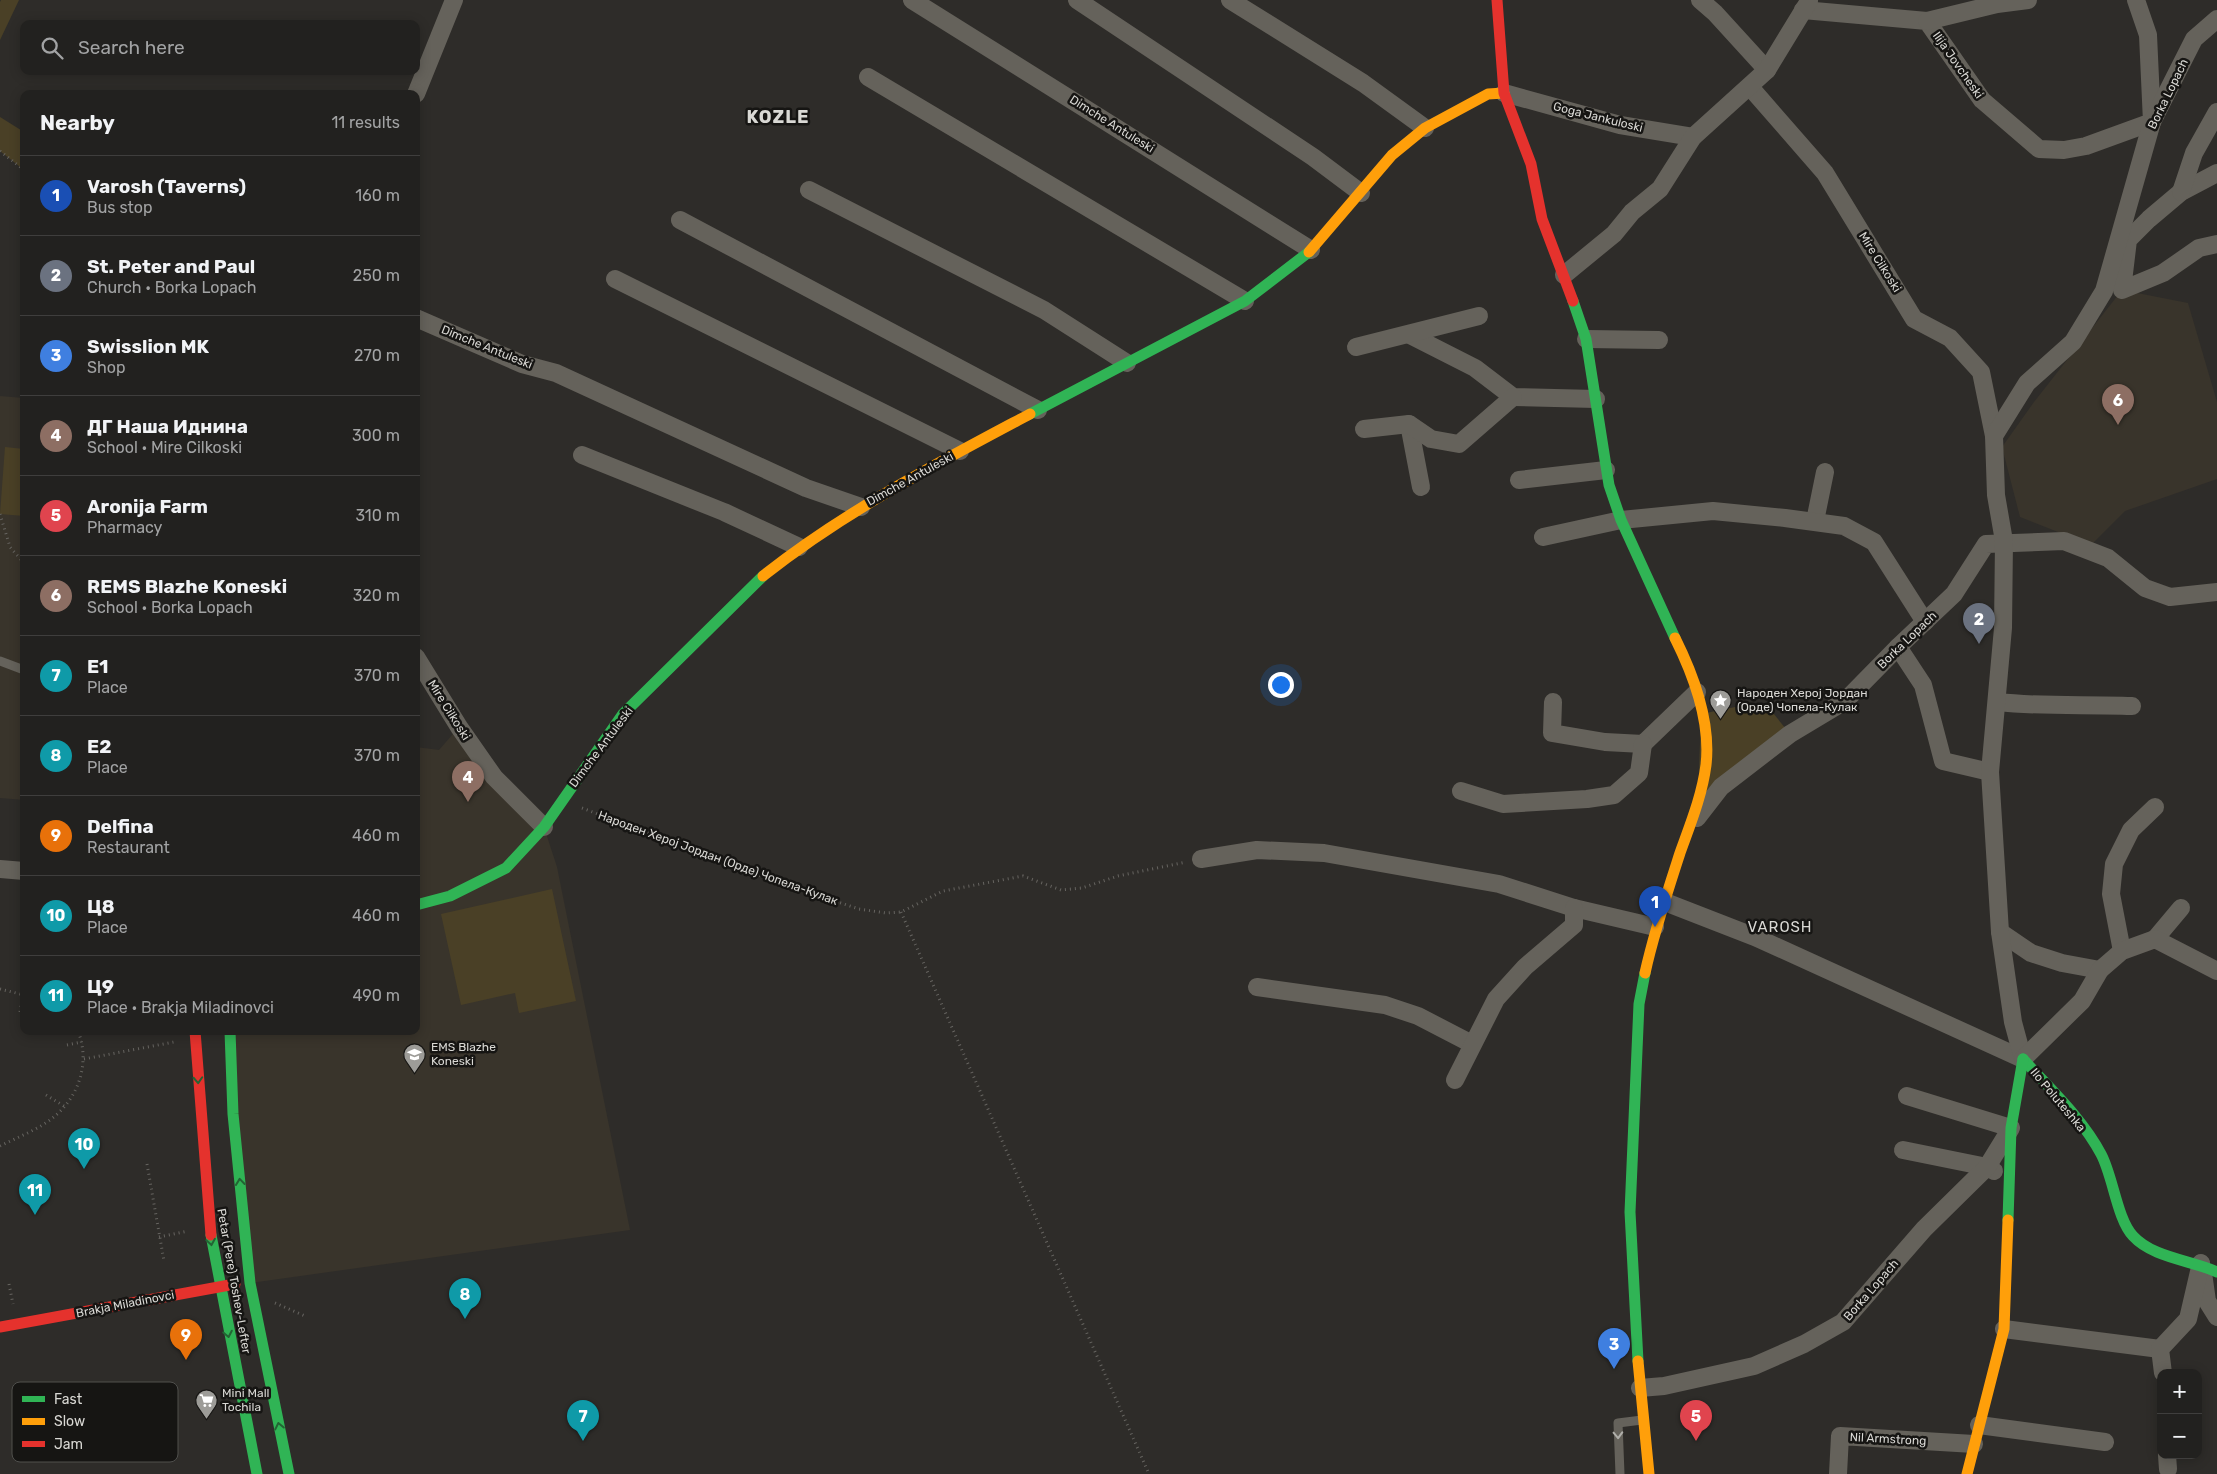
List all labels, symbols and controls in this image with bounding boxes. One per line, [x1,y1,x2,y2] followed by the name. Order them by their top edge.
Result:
[20,20,420,75] search box
[1930,29,1986,101] street label: Ilija Jovcheski
[38,34,66,62] icon: search
[78,36,185,59] text: Search here
[2145,57,2191,131] street label: Borka Lopach
[1067,92,1157,156] street label: Dimche Antuleski
[1552,99,1644,135] street label: Goga Jankuloski
[747,106,809,128] district label: KOZLE
[40,110,115,135] text: Nearby
[331,113,400,132] text: 11 results
[87,175,246,198] text: Varosh (Taverns)
[52,186,60,205] text: 1
[355,186,400,205] text: 160 m
[87,198,153,217] text: Bus stop
[1856,229,1904,295] street label: Mire Cilkoski
[87,255,255,278] text: St. Peter and Paul
[51,266,61,285] text: 2
[353,266,400,285] text: 250 m
[87,278,256,297] text: Church · Borka Lopach
[439,322,535,372] street label: Dimche Antuleski
[87,335,209,358] text: Swisslion MK
[51,346,61,365] text: 3
[354,346,400,365] text: 270 m
[87,358,125,377] text: Shop
[2102,384,2134,425] pin: 6
[87,415,248,438] text: ДГ Наша Иднина
[51,426,61,445] text: 4
[352,426,400,445] text: 300 m
[87,438,242,457] text: School · Mire Cilkoski
[864,449,956,509] street label: Dimche Antuleski
[87,495,208,518] text: Aronija Farm
[51,506,61,525] text: 5
[356,506,400,525] text: 310 m
[87,518,162,537] text: Pharmacy
[87,575,287,598] text: REMS Blazhe Koneski
[51,586,61,605] text: 6
[353,586,400,605] text: 320 m
[87,598,253,617] text: School · Borka Lopach
[1963,603,1995,644] pin: 2
[1875,608,1939,672] street label: Borka Lopach
[87,655,109,678] text: E1
[51,666,61,685] text: 7
[354,666,400,685] text: 370 m
[1268,672,1294,698] your location
[425,677,473,743] street label: Mire Cilkoski
[87,678,128,697] text: Place
[1737,686,1868,714] place label: Народен Херој Јордан (Орде) Чопела-Кулак
[1709,688,1733,719] place icon: Народен Херој Јордан (Орде) Чопела-Кулак
[566,704,636,790] street label: Dimche Antuleski
[87,735,112,758] text: E2
[51,746,61,765] text: 8
[354,746,400,765] text: 370 m
[87,758,128,777] text: Place
[452,761,484,802] pin: 4
[596,808,840,908] street label: Народен Херој Јордан (Орде) Чопела-Кулак
[87,815,154,838] text: Delfina
[51,826,61,845] text: 9
[352,826,400,845] text: 460 m
[87,838,170,857] text: Restaurant
[1639,886,1671,927] pin: 1
[87,895,115,918] text: Ц8
[47,906,65,925] text: 10
[352,906,400,925] text: 460 m
[87,918,128,937] text: Place
[1747,918,1813,936] district label: VAROSH
[87,975,114,998] text: Ц9
[48,986,64,1005] text: 11
[352,986,400,1005] text: 490 m
[87,998,274,1017] text: Place · Brakja Miladinovci
[431,1040,496,1068] place label: EMS Blazhe Koneski
[403,1042,427,1073] school or university icon: EMS Blazhe Koneski
[2027,1066,2089,1134] street label: Ilo Poluteshka
[192,1076,203,1084] one-way arrow
[68,1128,100,1169] pin: 10
[19,1174,51,1215] pin: 11
[235,1178,246,1186] one-way arrow
[214,1207,254,1355] street label: Petar (Pere) Toshev-Lefter
[206,1237,216,1246] one-way arrow
[1841,1257,1901,1323] street label: Borka Lopach
[449,1278,481,1319] pin: 8
[75,1288,175,1320] street label: Brakja Miladinovci
[170,1319,202,1360] pin: 9
[1598,1328,1630,1369] pin: 3
[222,1329,233,1338] one-way arrow
[2157,1369,2202,1459] map controls
[2157,1369,2202,1414] button: +
[12,1382,178,1462] legend
[222,1386,270,1414] place label: Mini Mall Tochila
[194,1388,218,1419] supermarket icon: Mini Mall Tochila
[54,1391,83,1408] text: Fast
[567,1400,599,1441] pin: 7
[1680,1400,1712,1441] pin: 5
[54,1413,85,1430] text: Slow
[2157,1414,2202,1459] button: −
[275,1422,285,1431] one-way arrow
[1849,1430,1927,1448] street label: Nil Armstrong
[1613,1431,1624,1439] one-way arrow
[54,1436,83,1453] text: Jam

